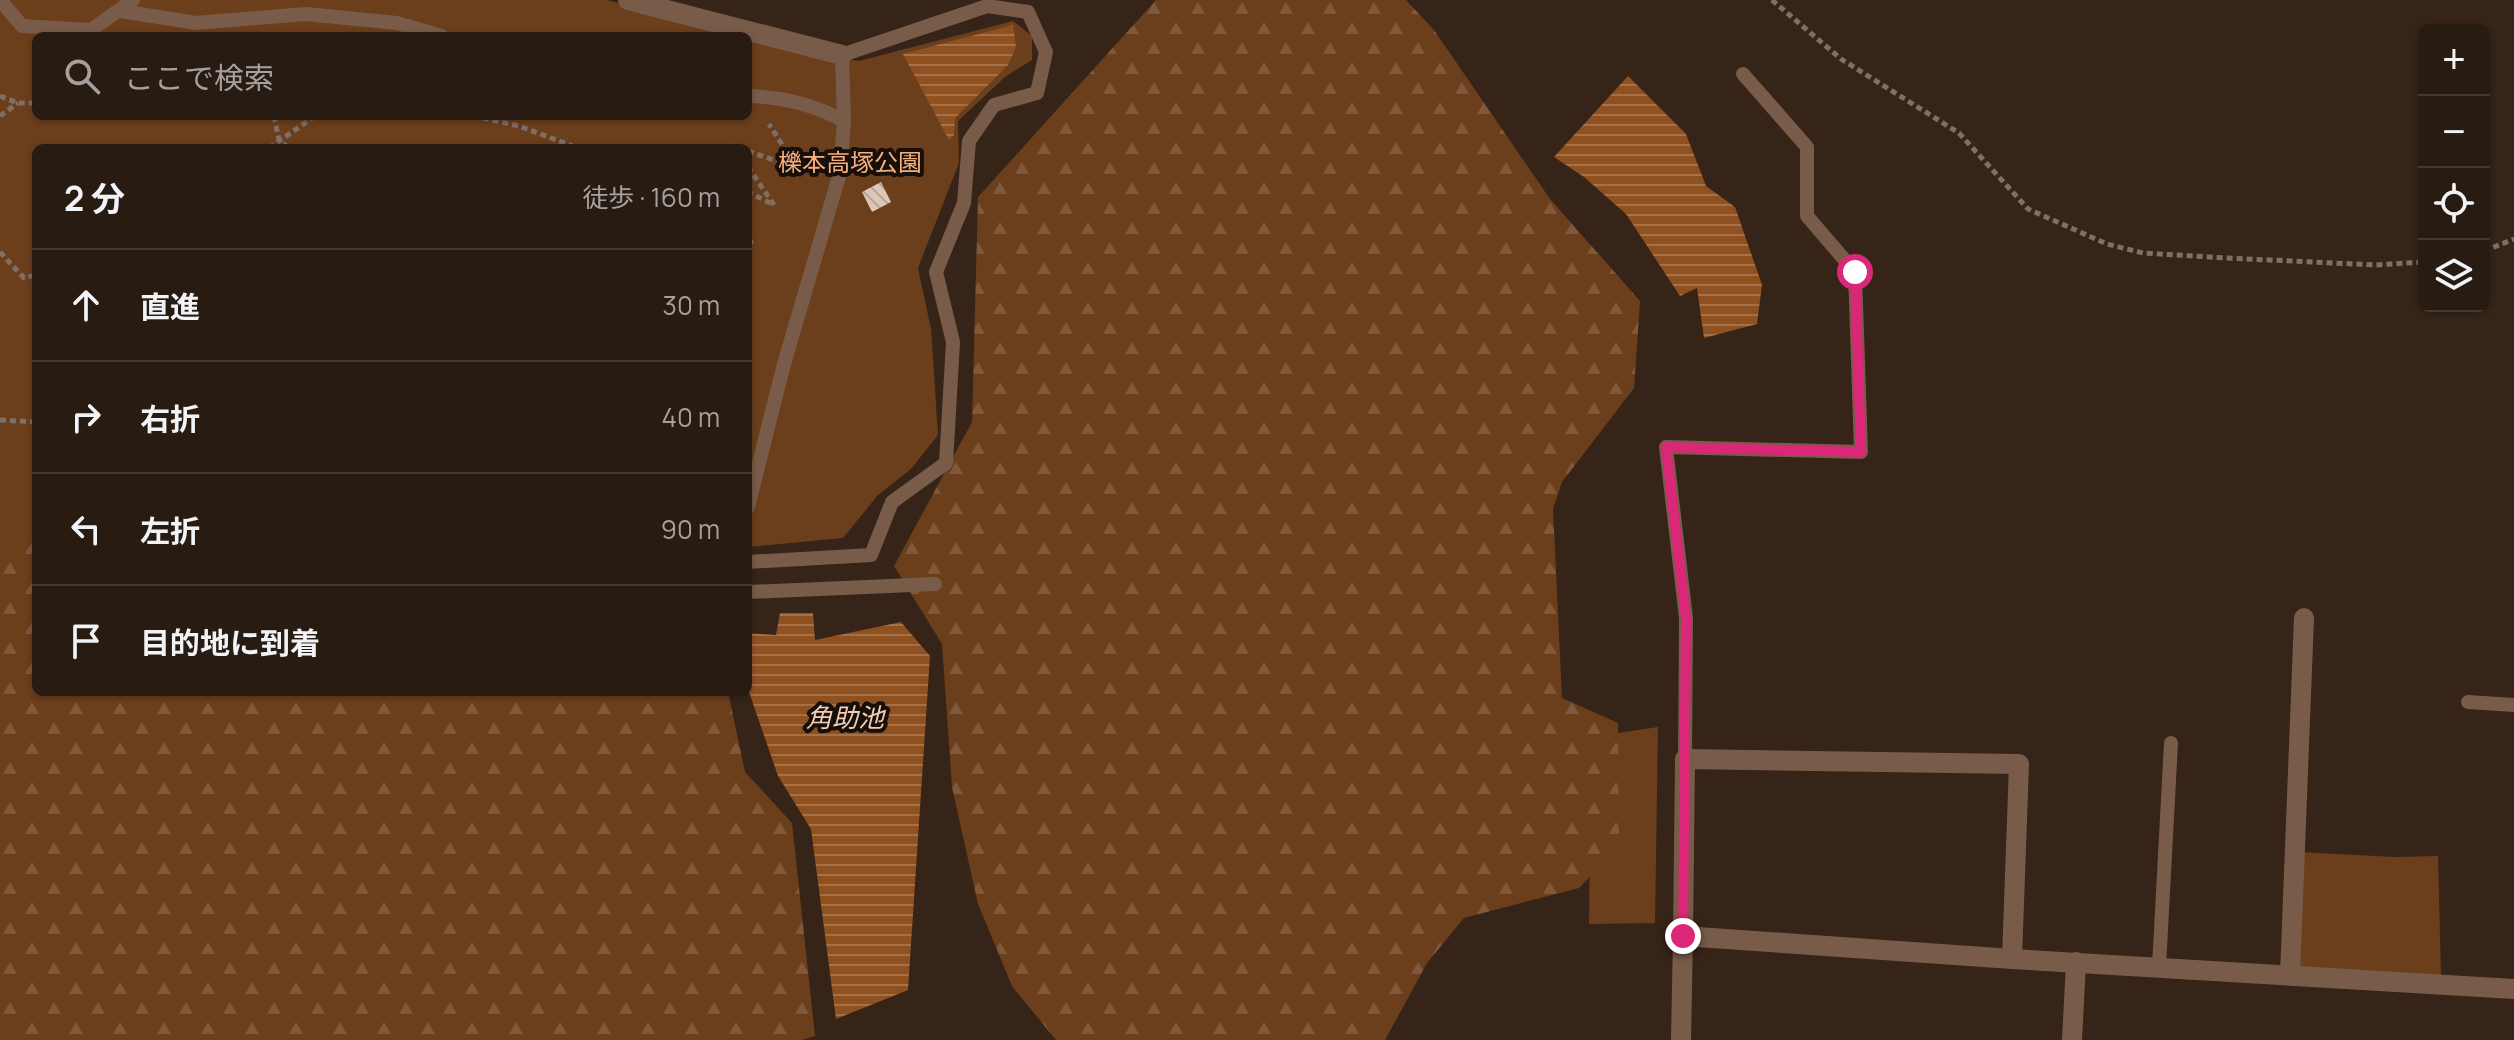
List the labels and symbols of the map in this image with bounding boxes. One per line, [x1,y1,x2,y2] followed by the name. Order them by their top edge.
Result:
[778,145,922,178] park label: 櫟本高塚公園
[1837,254,1873,290] route start
[806,699,887,735] water label: 角助池
[1665,918,1701,954] route end

